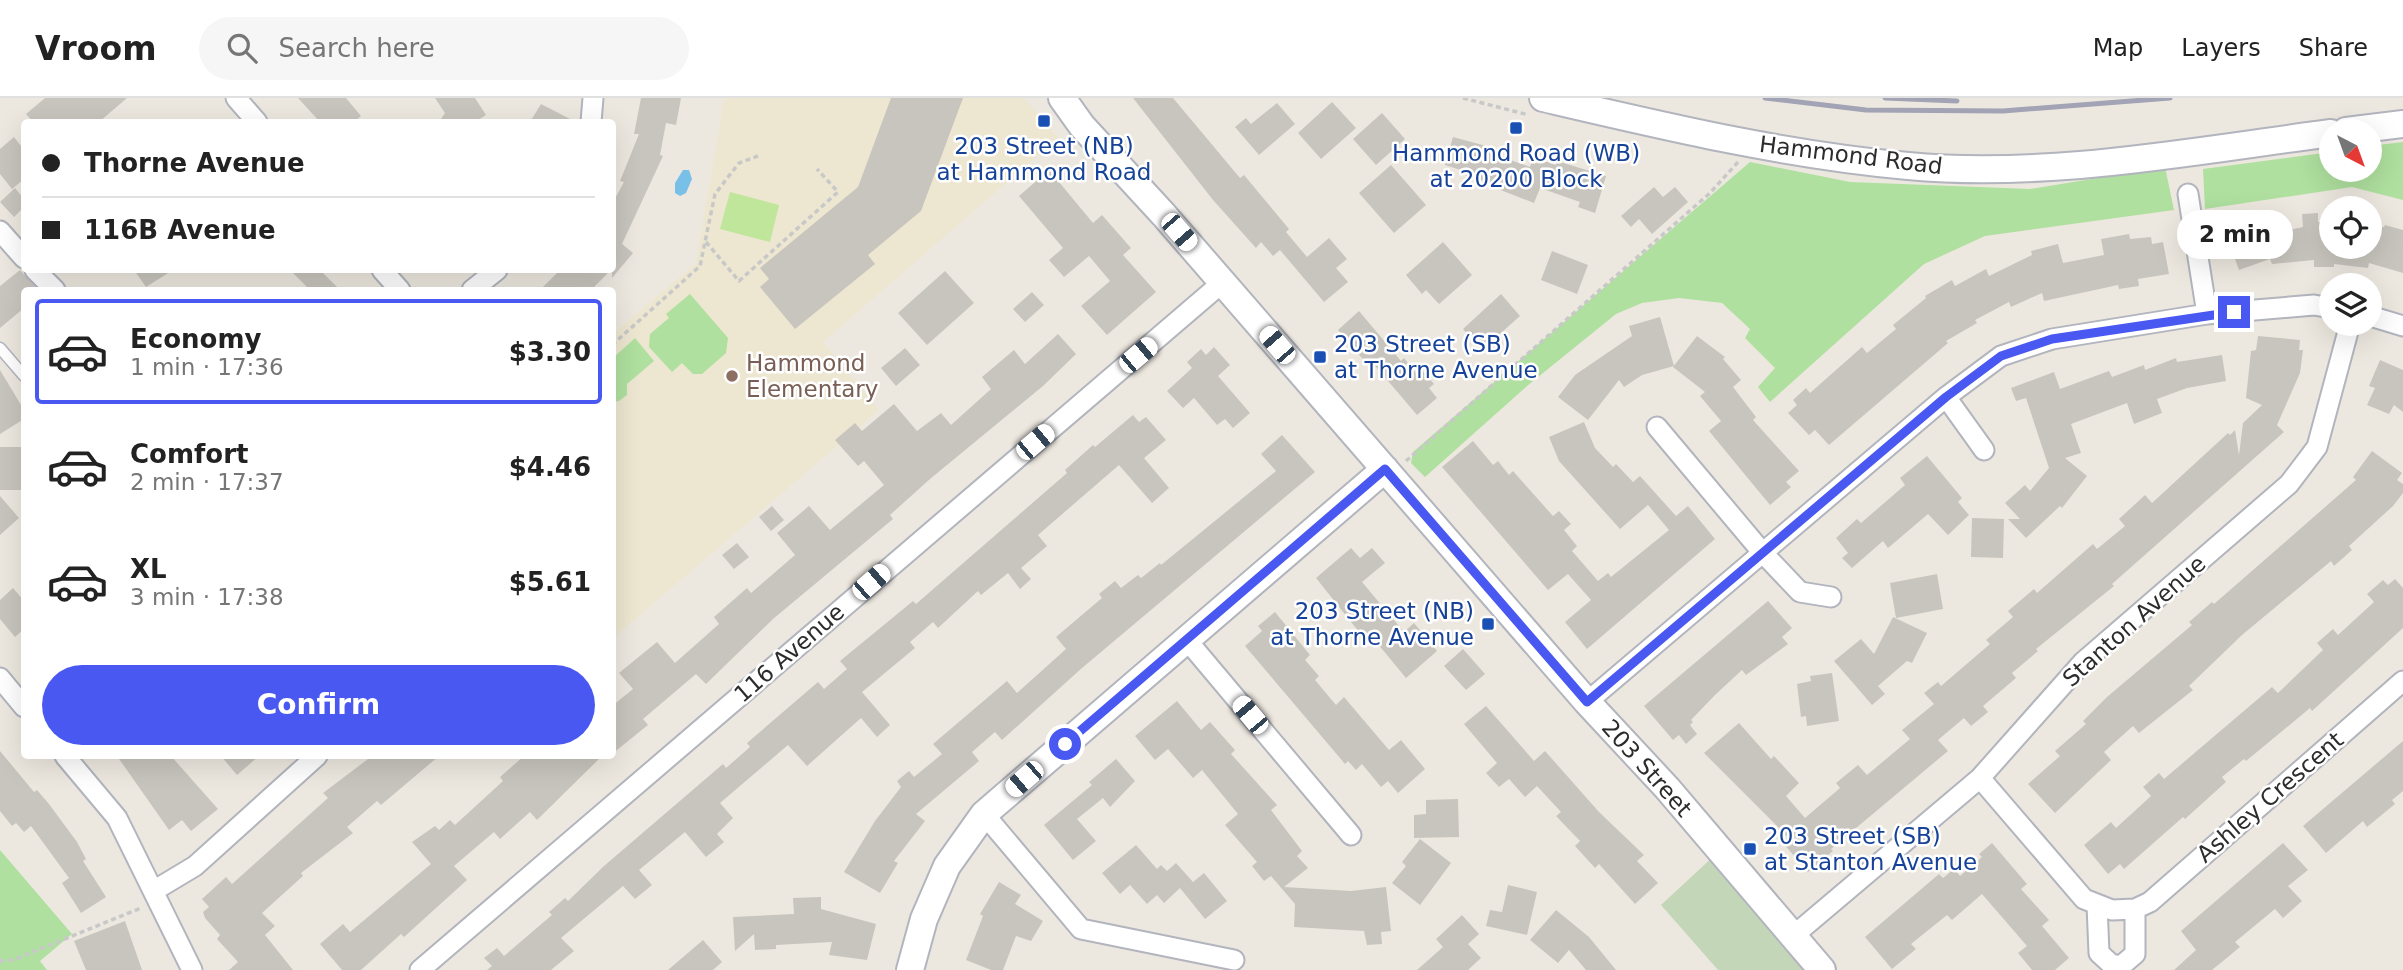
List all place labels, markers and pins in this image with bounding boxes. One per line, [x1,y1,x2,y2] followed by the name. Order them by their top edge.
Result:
[1036,113,1052,129] marker: 203 Street (NB) at Hammond Road
[1508,120,1524,136] marker: Hammond Road (WB) at 20200 Block
[937,133,1151,185] place label: 203 Street (NB) at Hammond Road
[1392,140,1640,192] place label: Hammond Road (WB) at 20200 Block
[1334,331,1538,383] place label: 203 Street (SB) at Thorne Avenue
[1312,349,1328,365] marker: 203 Street (SB) at Thorne Avenue
[746,350,878,402] place label: Hammond Elementary
[724,368,740,384] marker: Hammond Elementary
[1270,598,1474,650] place label: 203 Street (NB) at Thorne Avenue
[1480,616,1496,632] marker: 203 Street (NB) at Thorne Avenue
[1764,823,1977,875] place label: 203 Street (SB) at Stanton Avenue
[1742,841,1758,857] marker: 203 Street (SB) at Stanton Avenue

